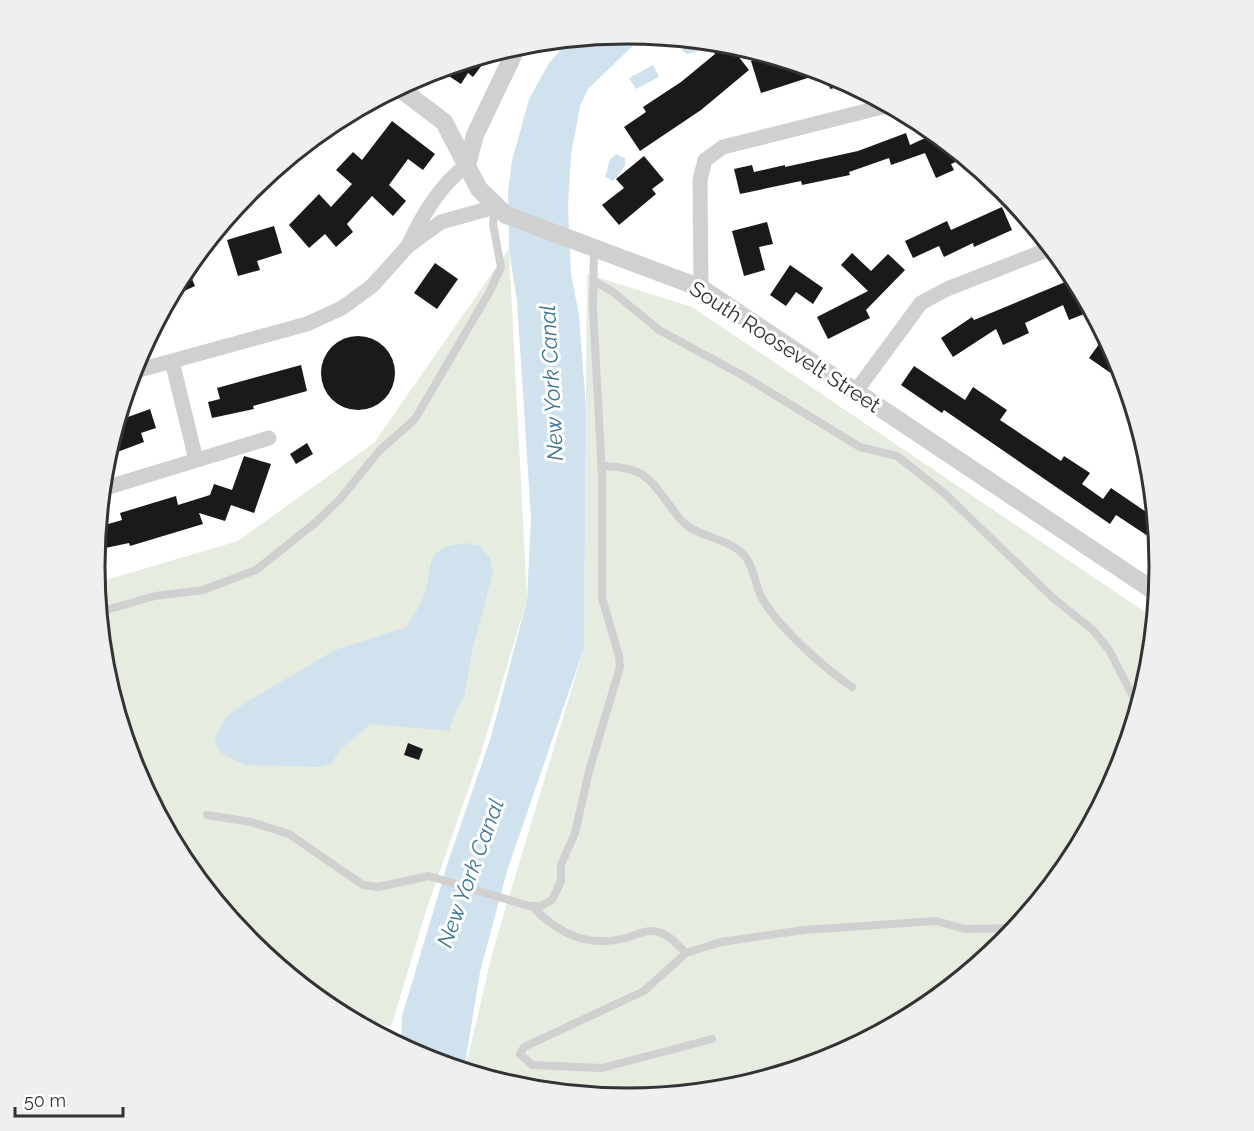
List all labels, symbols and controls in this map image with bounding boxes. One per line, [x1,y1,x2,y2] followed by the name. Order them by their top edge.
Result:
[685,276,885,418] street label: South Roosevelt Street
[534,304,568,462] water label: New York Canal
[431,795,509,951] water label: New York Canal
[15,1080,123,1118] scale bar
[24,1090,66,1111] text: 50 m

